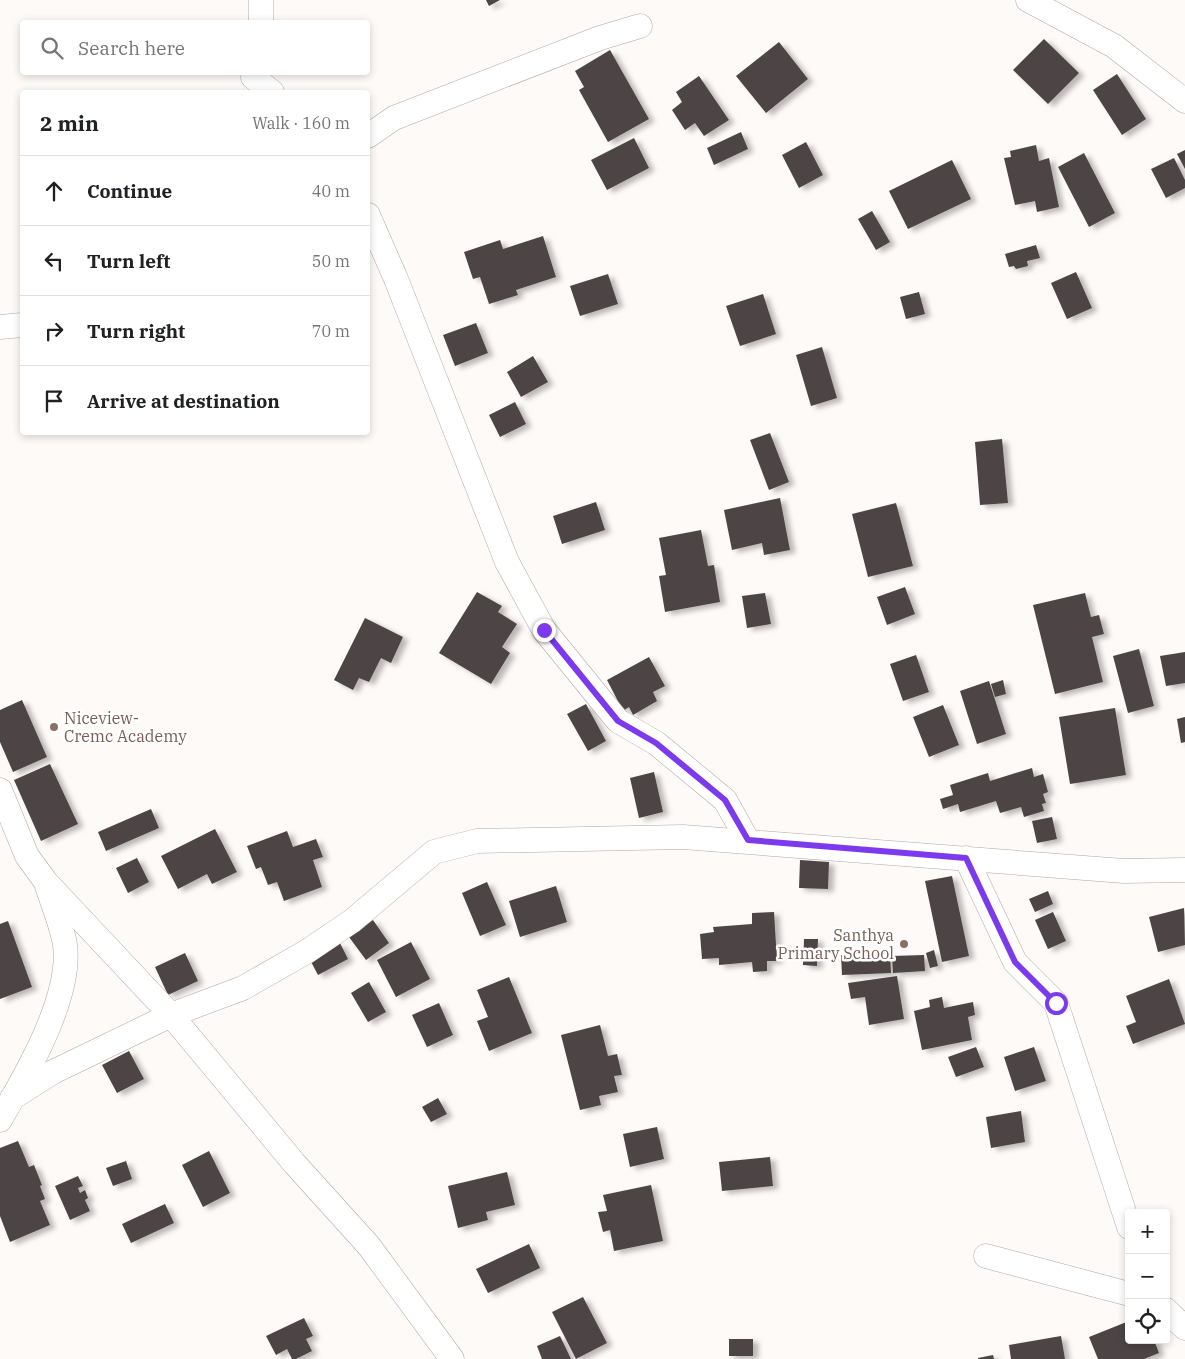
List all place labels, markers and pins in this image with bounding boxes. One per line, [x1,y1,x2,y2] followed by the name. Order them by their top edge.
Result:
[64,708,187,746] place label: Niceview- Cremc Academy
[48,721,60,733] marker: Niceview- Cremc Academy
[778,925,894,963] place label: Santhya Primary School
[898,938,910,950] marker: Santhya Primary School

